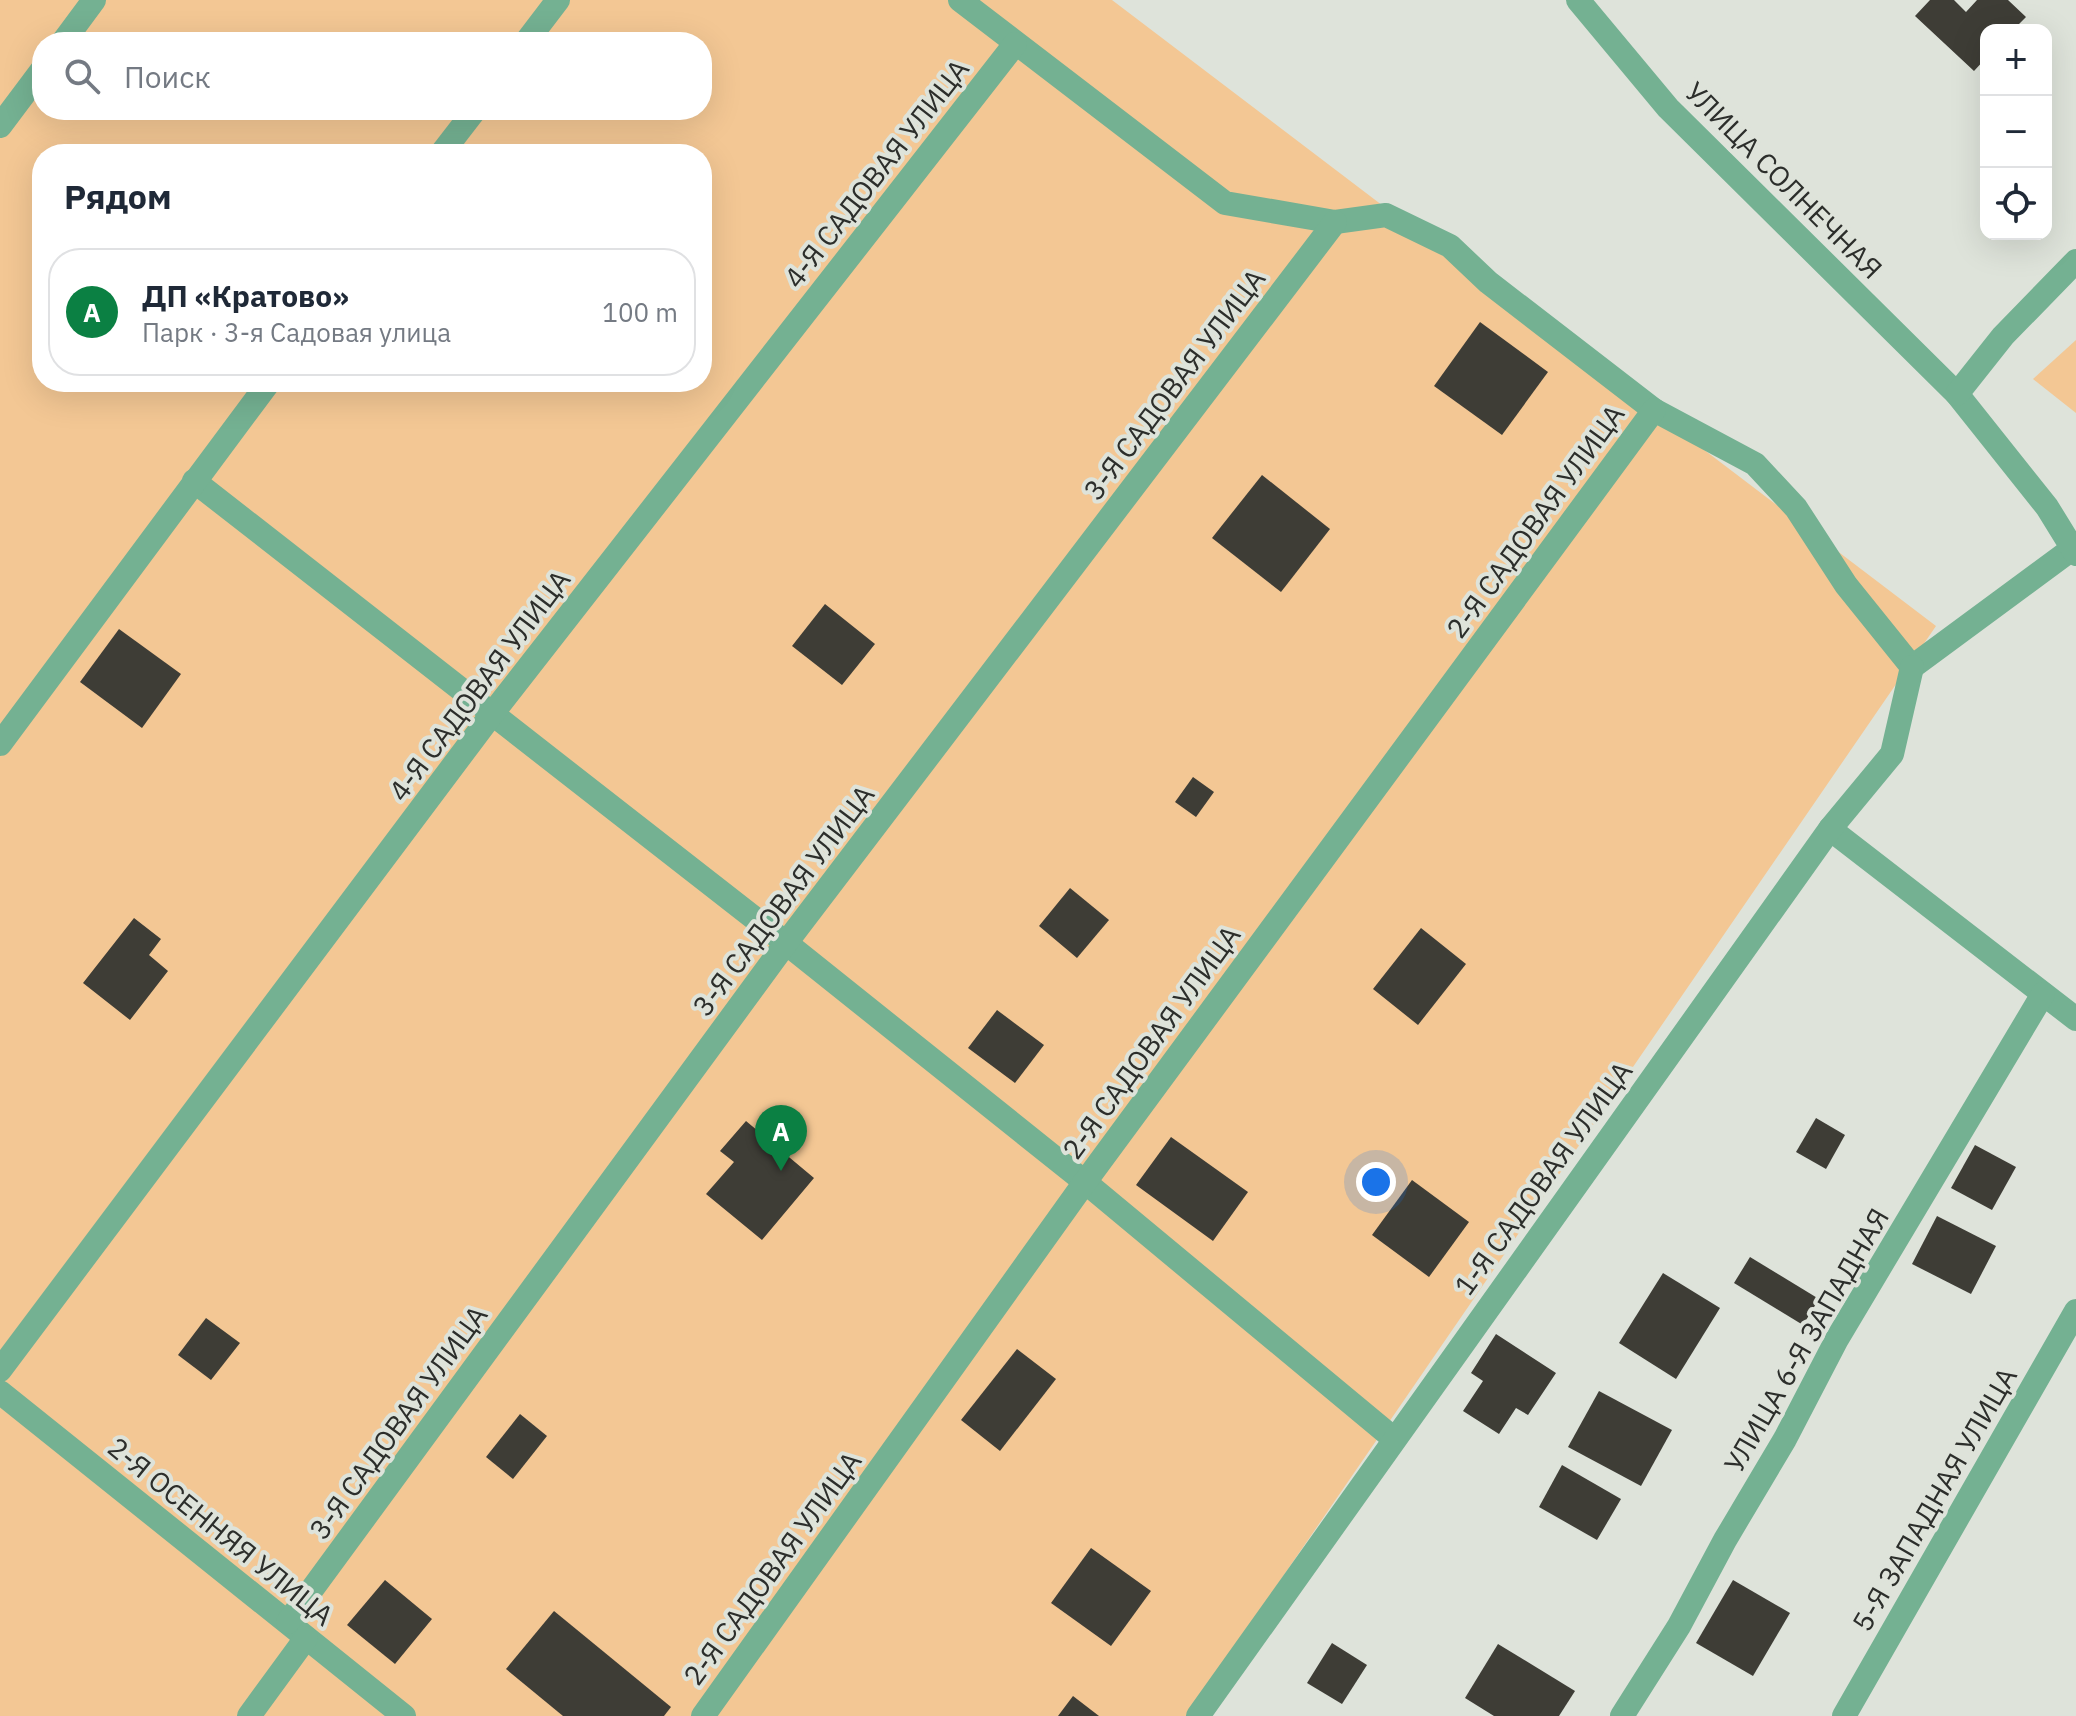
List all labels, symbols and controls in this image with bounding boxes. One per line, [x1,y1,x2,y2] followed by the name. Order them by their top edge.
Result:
[1980,24,2052,240] map controls
[1980,24,2052,96] button: +
[32,32,712,120] search box
[775,51,977,295] street label: 4-Я САДОВАЯ УЛИЦА
[60,54,104,98] icon: search
[124,57,211,96] text: Поиск
[1677,73,1891,287] street label: УЛИЦА СОЛНЕЧНАЯ
[1980,96,2052,168] button: −
[1980,168,2052,240] button: locate
[64,174,172,218] text: Рядом
[1075,261,1273,507] street label: 3-Я САДОВАЯ УЛИЦА
[142,276,349,315] text: ДП «Кратово»
[83,295,101,329] text: A
[602,295,678,329] text: 100 m
[142,315,451,349] text: Парк · 3-я Садовая улица
[1438,397,1632,645] street label: 2-Я САДОВАЯ УЛИЦА
[380,562,578,808] street label: 4-Я САДОВАЯ УЛИЦА
[684,777,882,1023] street label: 3-Я САДОВАЯ УЛИЦА
[1054,918,1248,1166] street label: 2-Я САДОВАЯ УЛИЦА
[1446,1054,1640,1302] street label: 1-Я САДОВАЯ УЛИЦА
[755,1105,807,1171] pin: A
[1356,1162,1396,1202] your location
[1715,1201,1897,1479] street label: УЛИЦА 6-Я ЗАПАДНАЯ
[301,1298,495,1546] street label: 3-Я САДОВАЯ УЛИЦА
[1843,1360,2025,1638] street label: 5-Я ЗАПАДНАЯ УЛИЦА
[101,1428,342,1634] street label: 2-Я ОСЕННЯЯ УЛИЦА
[675,1444,869,1692] street label: 2-Я САДОВАЯ УЛИЦА

